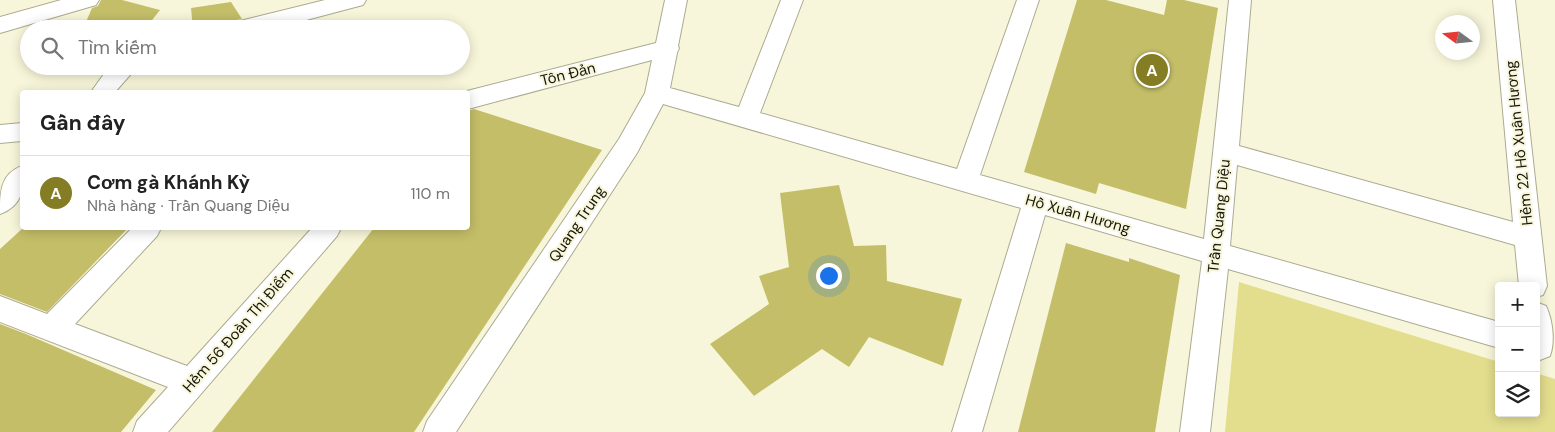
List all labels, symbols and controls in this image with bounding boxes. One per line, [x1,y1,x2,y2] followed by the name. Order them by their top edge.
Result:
[1435,15,1480,60] north arrow
[20,20,470,75] search box
[38,34,66,62] icon: search
[78,35,157,60] text: Tìm kiếm
[1136,51,1168,89] pin: A
[538,58,598,90] street label: Tôn Đản
[1500,60,1538,226] street label: Hẻm 22 Hồ Xuân Hương
[40,109,126,137] text: Gần đây
[1203,158,1235,274] street label: Trần Quang Diệu
[87,170,250,195] text: Cơm gà Khánh Kỳ
[544,182,610,266] street label: Quang Trung
[50,183,62,204] text: A
[411,183,450,204] text: 110 m
[1023,189,1133,239] street label: Hồ Xuân Hương
[87,195,290,216] text: Nhà hàng · Trần Quang Diệu
[178,263,298,397] street label: Hẻm 56 Đoàn Thị Điểm
[816,263,842,289] your location
[1495,282,1540,417] map controls
[1495,282,1540,327] button: +
[1495,327,1540,372] button: −
[1495,372,1540,417] button: layers

